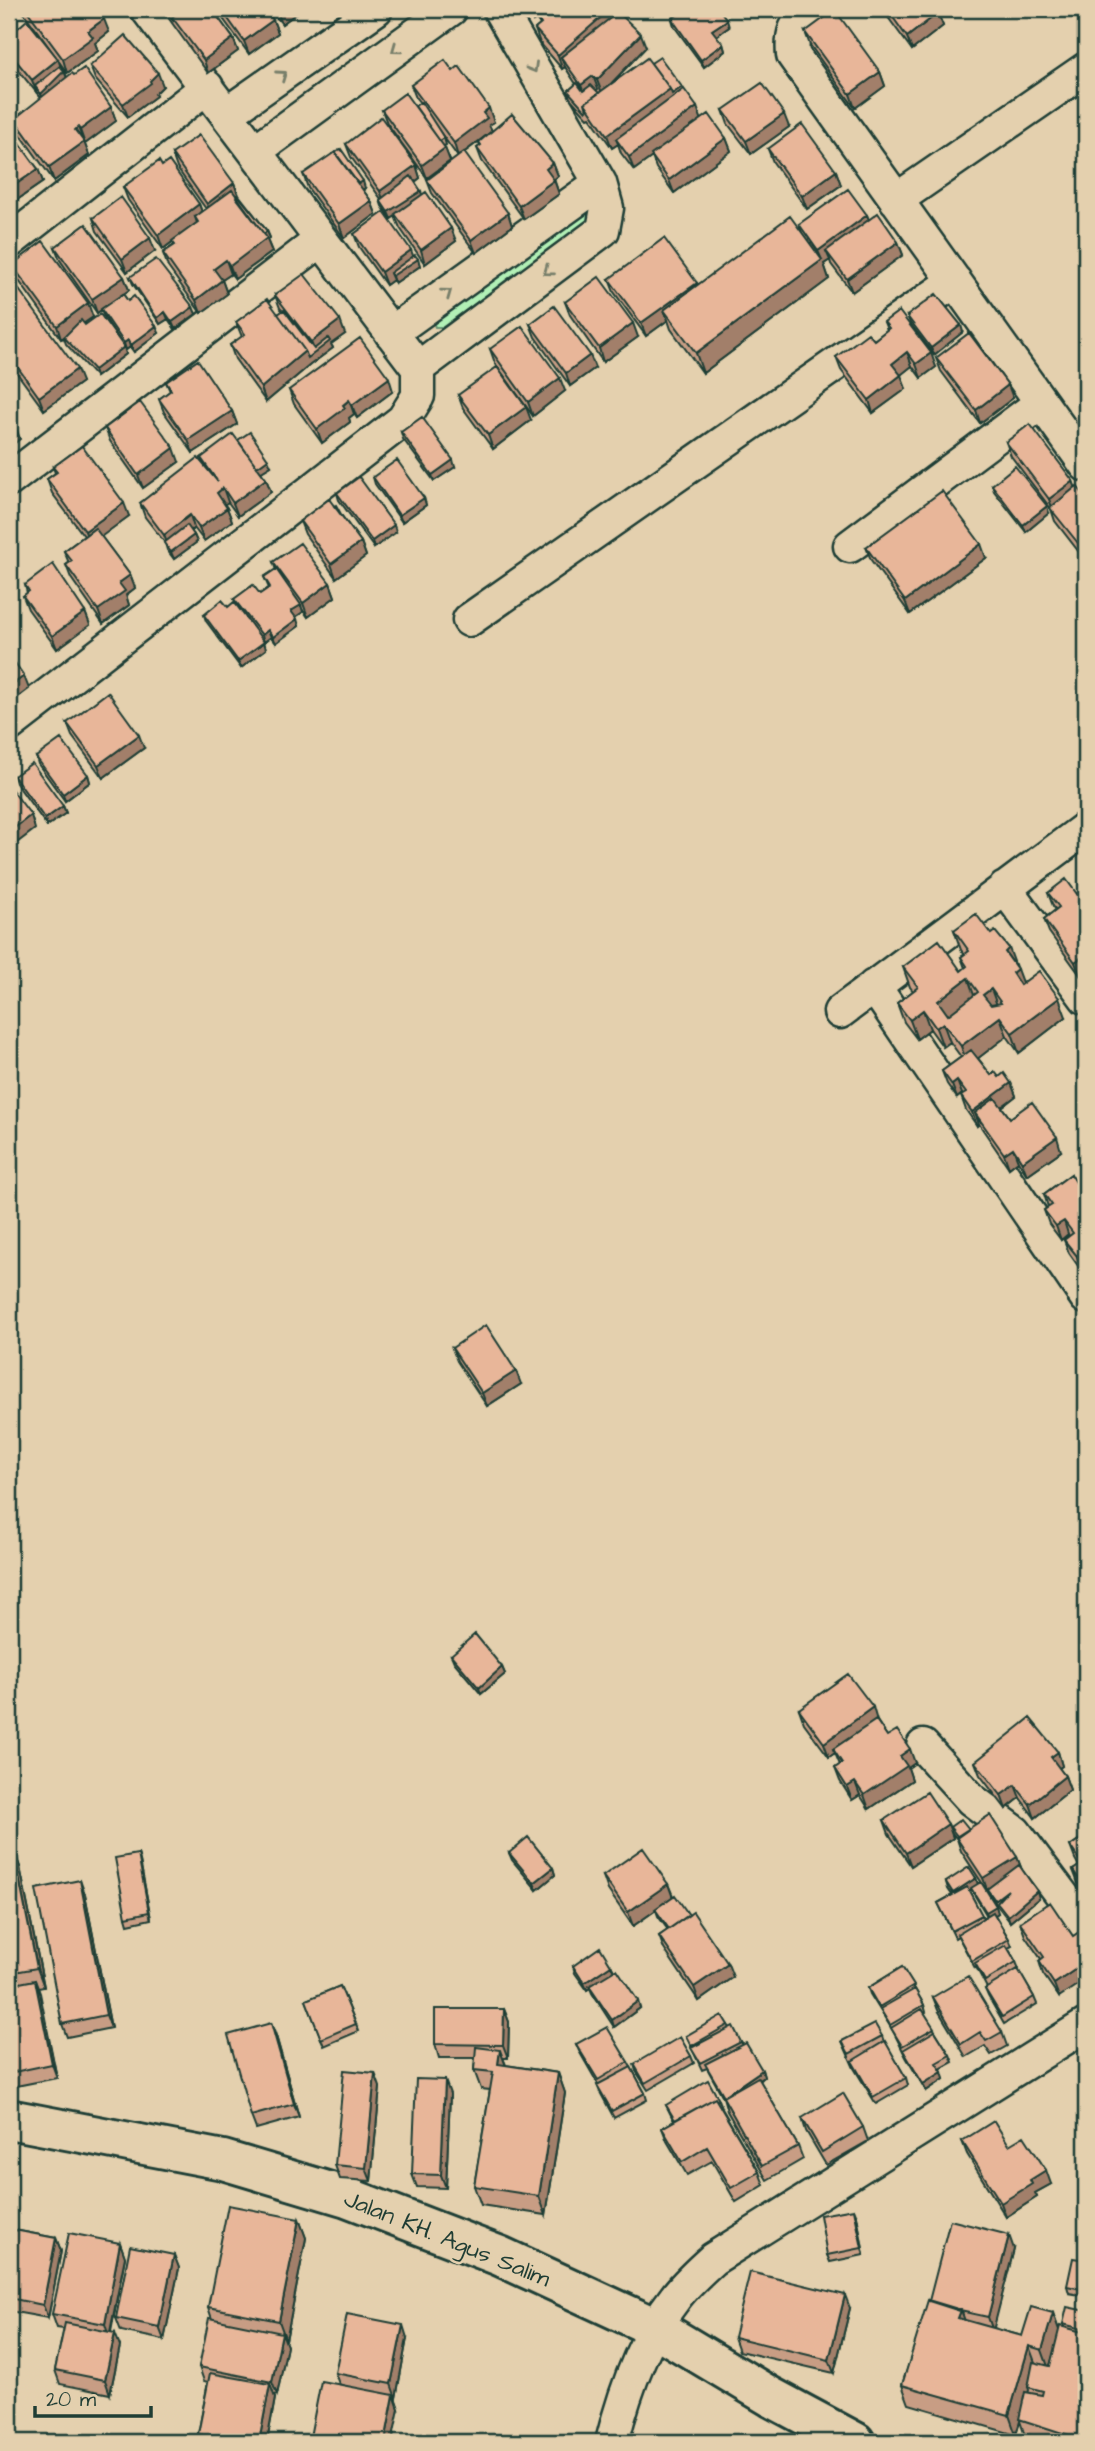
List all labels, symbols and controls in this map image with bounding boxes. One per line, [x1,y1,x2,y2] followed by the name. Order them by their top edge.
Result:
[391,41,404,53] one-way arrow
[525,60,538,73] one-way arrow
[274,71,287,83] one-way arrow
[543,263,556,275] one-way arrow
[439,289,452,302] one-way arrow
[338,2182,556,2297] street label: Jalan KH. Agus Salim
[35,2374,150,2418] scale bar
[46,2385,97,2414] text: 20 m

